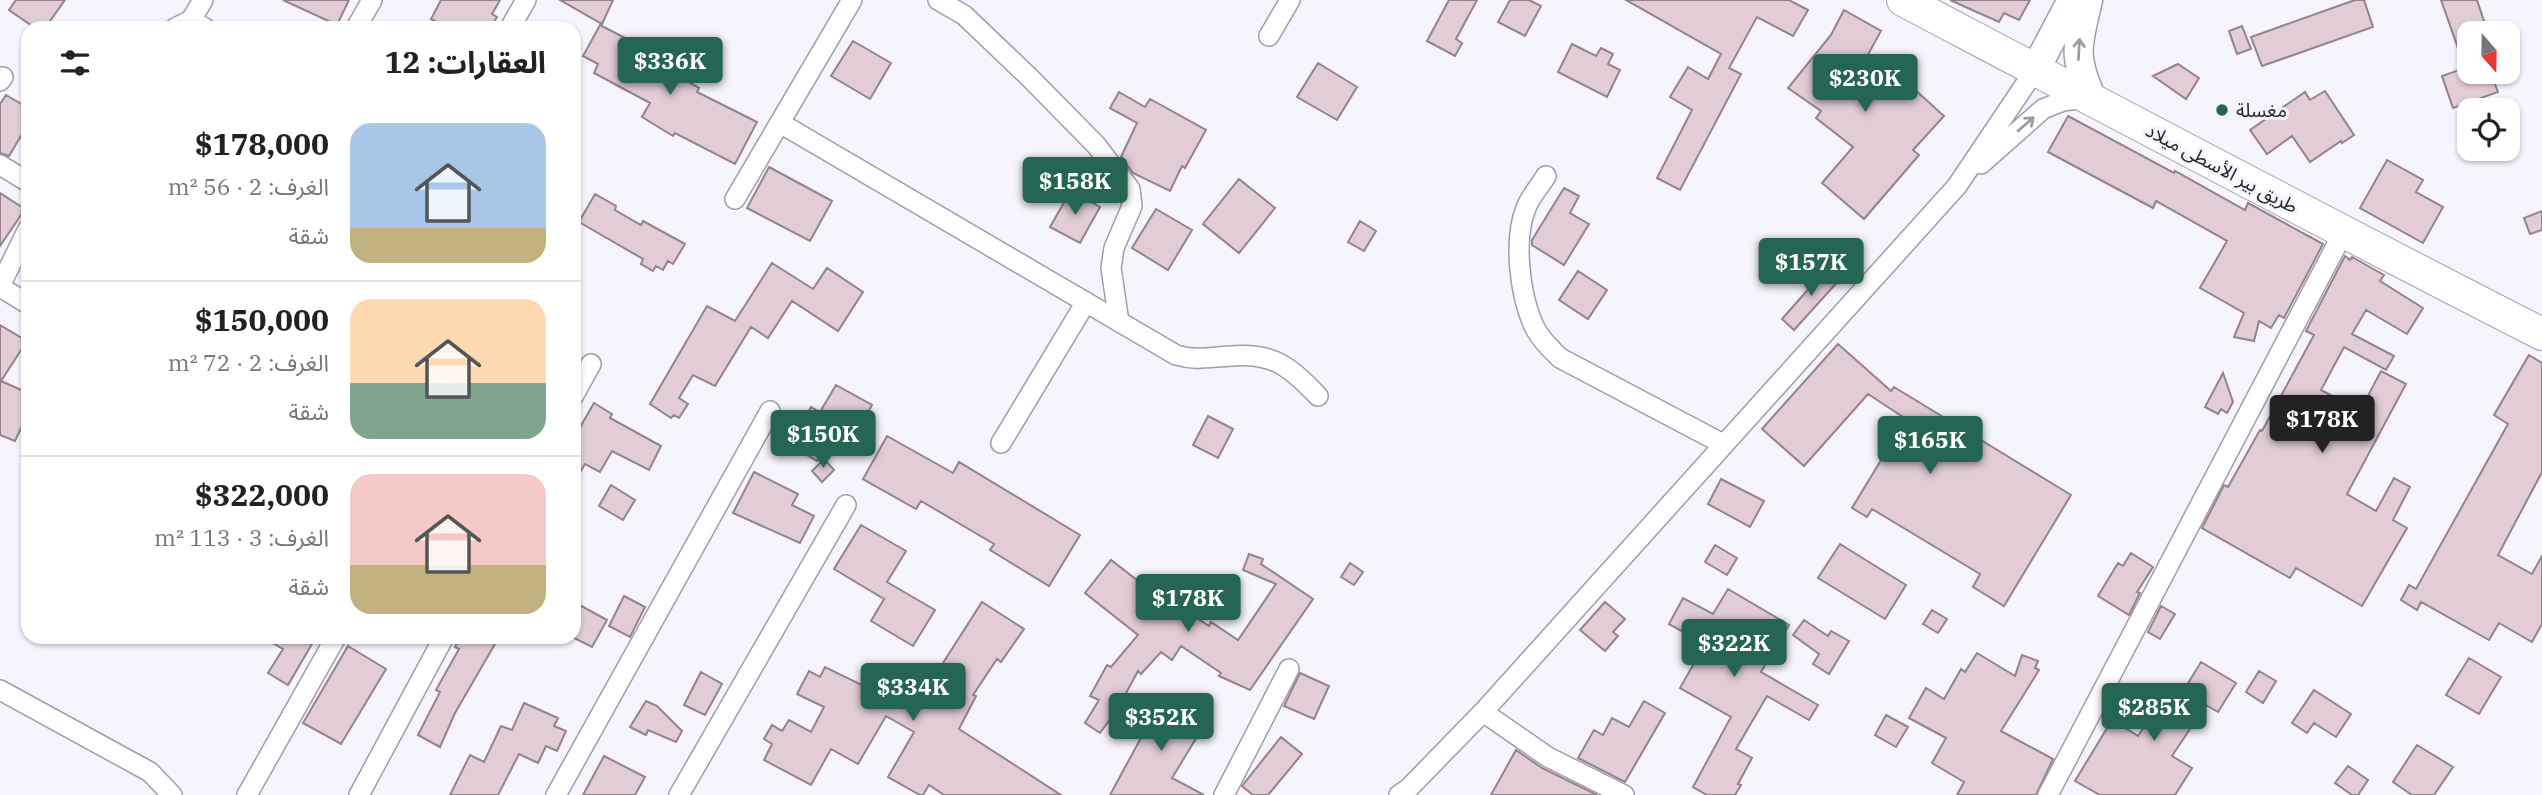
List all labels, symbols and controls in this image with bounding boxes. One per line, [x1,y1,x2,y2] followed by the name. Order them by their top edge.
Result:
[2457,21,2520,84] north arrow
[2457,21,2520,161] map controls
[621,38,719,97] pin: $336K
[2073,38,2086,61] one-way arrow
[384,42,546,81] text: العقارات: 12
[56,44,94,82] icon: filters
[634,45,706,75] text: $336K
[1816,54,1914,114] pin: $230K
[1829,62,1901,92] text: $230K
[2236,98,2287,122] place label: مغسلة
[2457,98,2520,161] button: locate
[2214,102,2230,118] marker: مغسلة
[2016,116,2034,132] one-way arrow
[2142,118,2302,218] street label: طريق بير الأسطى ميلاد
[195,124,329,163] text: $178,000
[406,151,490,235] icon: home
[1026,158,1124,217] pin: $158K
[1039,165,1111,195] text: $158K
[168,171,329,201] text: الغرف: 2 · 56 m²
[288,220,329,250] text: شقة
[1762,238,1860,298] pin: $157K
[1775,246,1847,276] text: $157K
[195,300,329,339] text: $150,000
[406,327,490,411] icon: home
[168,347,329,377] text: الغرف: 2 · 72 m²
[288,396,329,426] text: شقة
[2273,396,2371,455] pin: $178K
[2286,403,2358,433] text: $178K
[774,410,872,470] pin: $150K
[1881,416,1979,476] pin: $165K
[787,418,859,448] text: $150K
[1894,424,1966,454] text: $165K
[195,475,329,514] text: $322,000
[406,502,490,586] icon: home
[154,522,329,552] text: الغرف: 3 · 113 m²
[288,571,329,601] text: شقة
[1139,574,1237,634] pin: $178K
[1152,582,1224,612] text: $178K
[1685,620,1783,679] pin: $322K
[1698,627,1770,657] text: $322K
[864,664,962,723] pin: $334K
[877,671,949,701] text: $334K
[2105,684,2203,743] pin: $285K
[2118,691,2190,721] text: $285K
[1112,694,1210,753] pin: $352K
[1125,701,1197,731] text: $352K

